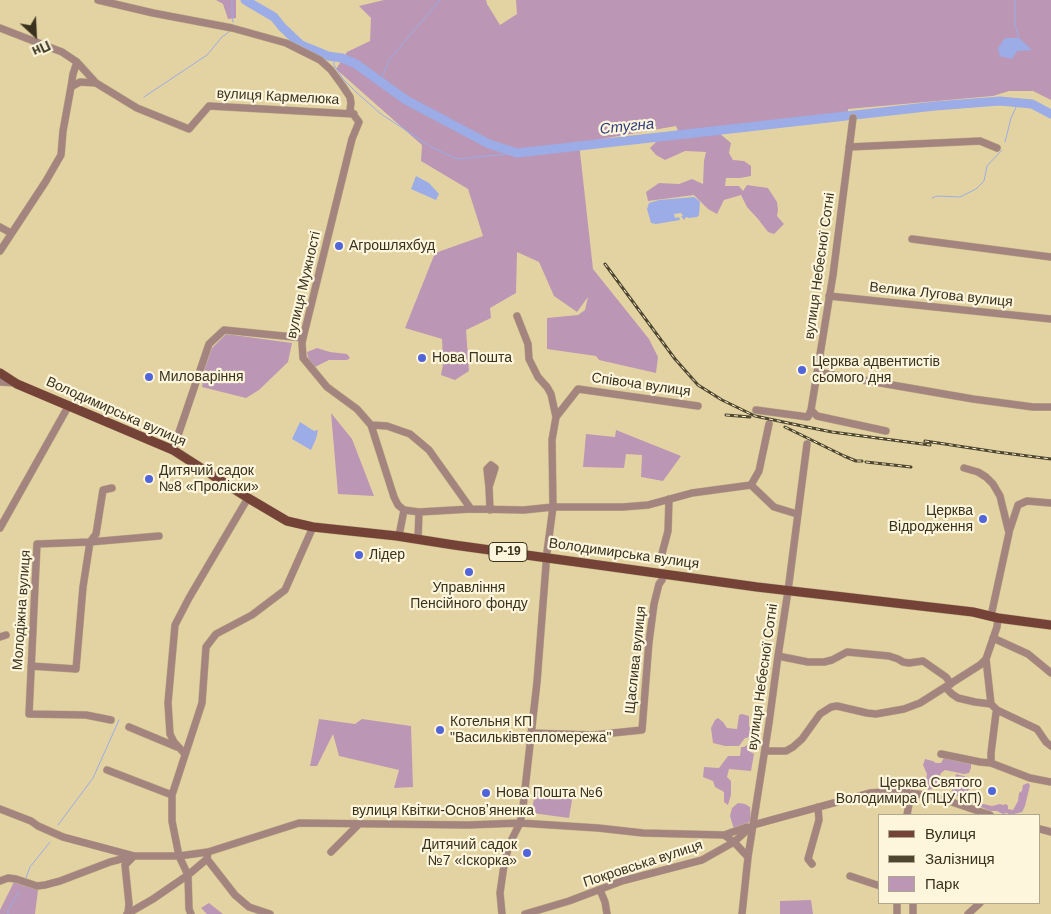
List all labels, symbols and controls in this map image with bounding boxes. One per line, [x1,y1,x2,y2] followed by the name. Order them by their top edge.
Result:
[10,10,60,60] north arrow
[30,37,53,60] text: Пн
[216,85,340,109] street label: вулиця Кармелюка
[599,115,655,139] water label: Стугна
[801,192,839,340] street label: вулиця Небесної Сотні
[283,230,325,340] street label: вулиця Мужності
[349,238,435,254] place label: Агрошляхбуд
[333,240,345,252] marker: Агрошляхбуд
[868,279,1014,311] street label: Велика Лугова вулиця
[432,350,512,366] place label: Нова Пошта
[416,352,428,364] marker: Нова Пошта
[812,354,940,387] place label: Церква адвентистів сьомого дня
[796,364,808,376] marker: Церква адвентистів сьомого дня
[159,369,244,385] place label: Миловаріння
[590,370,692,400] street label: Співоча вулиця
[143,371,155,383] marker: Миловаріння
[43,373,189,451] street label: Володимирська вулиця
[159,463,259,496] place label: Дитячий садок №8 «Проліски»
[143,473,155,485] marker: Дитячий садок №8 «Проліски»
[889,503,973,536] place label: Церква Відродження
[977,513,989,525] marker: Церква Відродження
[548,535,700,573] street label: Володимирська вулиця
[489,542,527,562] road number: Р-19
[369,547,405,563] place label: Лідер
[9,549,35,671] street label: Молодіжна вулиця
[353,549,365,561] marker: Лідер
[463,566,475,578] marker: Управління Пенсійного фонду
[410,580,528,612] place label: Управління Пенсійного фонду
[744,603,782,751] street label: вулиця Небесної Сотні
[622,605,650,715] street label: Щаслива вулиця
[450,714,611,746] place label: Котельня КП "Васильківтепломережа"
[434,724,446,736] marker: Котельня КП "Васильківтепломережа"
[836,775,982,808] place label: Церква Святого Володимира (ПЦУ КП)
[496,785,603,801] place label: Нова Пошта №6
[986,785,998,797] marker: Церква Святого Володимира (ПЦУ КП)
[480,787,492,799] marker: Нова Пошта №6
[352,803,534,819] street label: вулиця Квітки-Основʼяненка
[878,814,1041,904] legend
[925,825,976,842] text: Вулиця
[422,837,517,870] place label: Дитячий садок №7 «Іскорка»
[581,837,705,891] street label: Покровська вулиця
[521,847,533,859] marker: Дитячий садок №7 «Іскорка»
[925,850,995,867] text: Залізниця
[925,875,959,892] text: Парк

